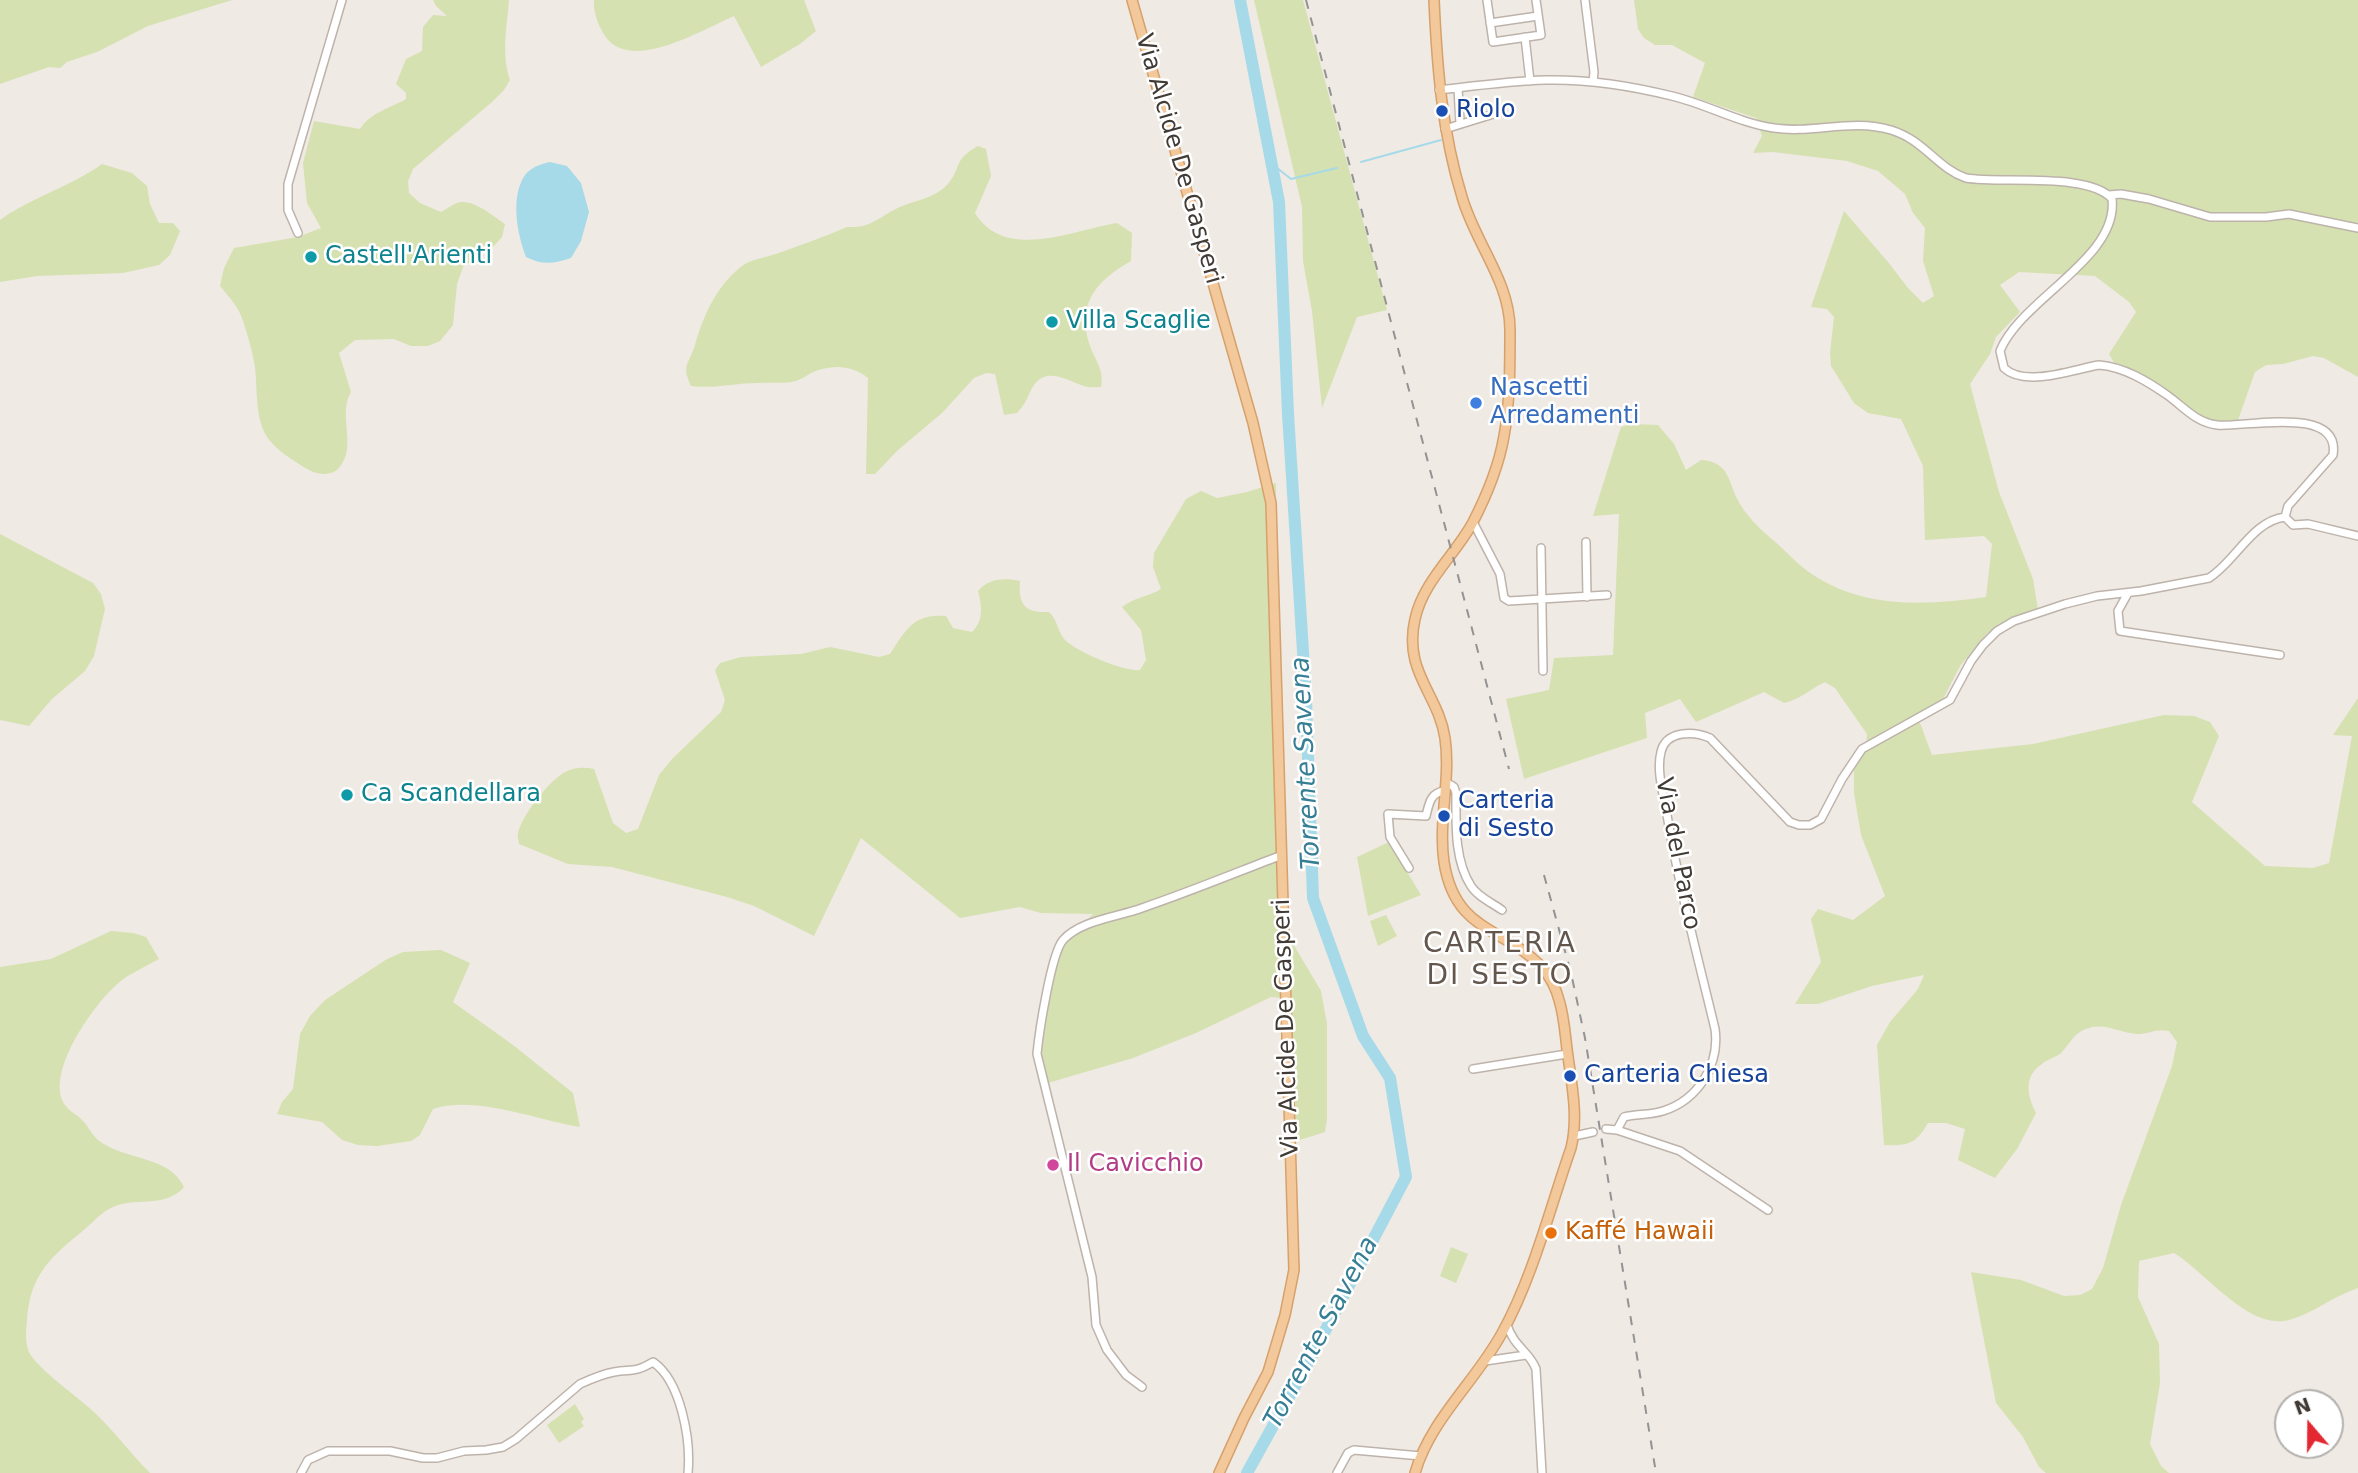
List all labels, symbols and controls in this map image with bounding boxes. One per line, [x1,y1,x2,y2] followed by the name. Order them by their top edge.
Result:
[1129,31,1227,287] street label: Via Alcide De Gasperi
[1456,97,1515,125] place label: Riolo
[1434,103,1450,119] marker: Riolo
[325,243,492,271] place label: Castell'Arienti
[303,249,319,265] marker: Castell'Arienti
[1066,308,1211,336] place label: Villa Scaglie
[1044,314,1060,330] marker: Villa Scaglie
[1490,375,1639,431] place label: Nascetti Arredamenti
[1468,395,1484,411] marker: Nascetti Arredamenti
[1286,656,1328,870] water label: Torrente Savena
[1648,775,1706,933] street label: Via del Parco
[361,781,541,809] place label: Ca Scandellara
[339,787,355,803] marker: Ca Scandellara
[1458,788,1555,844] place label: Carteria di Sesto
[1436,808,1452,824] marker: Carteria di Sesto
[1268,898,1306,1158] street label: Via Alcide De Gasperi
[1424,928,1576,994] district label: CARTERIA DI SESTO
[1584,1062,1769,1090] place label: Carteria Chiesa
[1562,1068,1578,1084] marker: Carteria Chiesa
[1067,1151,1204,1179] place label: Il Cavicchio
[1045,1157,1061,1173] marker: Il Cavicchio
[1565,1219,1714,1247] place label: Kaffé Hawaii
[1543,1225,1559,1241] marker: Kaffé Hawaii
[1258,1232,1386,1434] water label: Torrente Savena
[2274,1389,2344,1459] north arrow
[2291,1393,2314,1419] text: N

